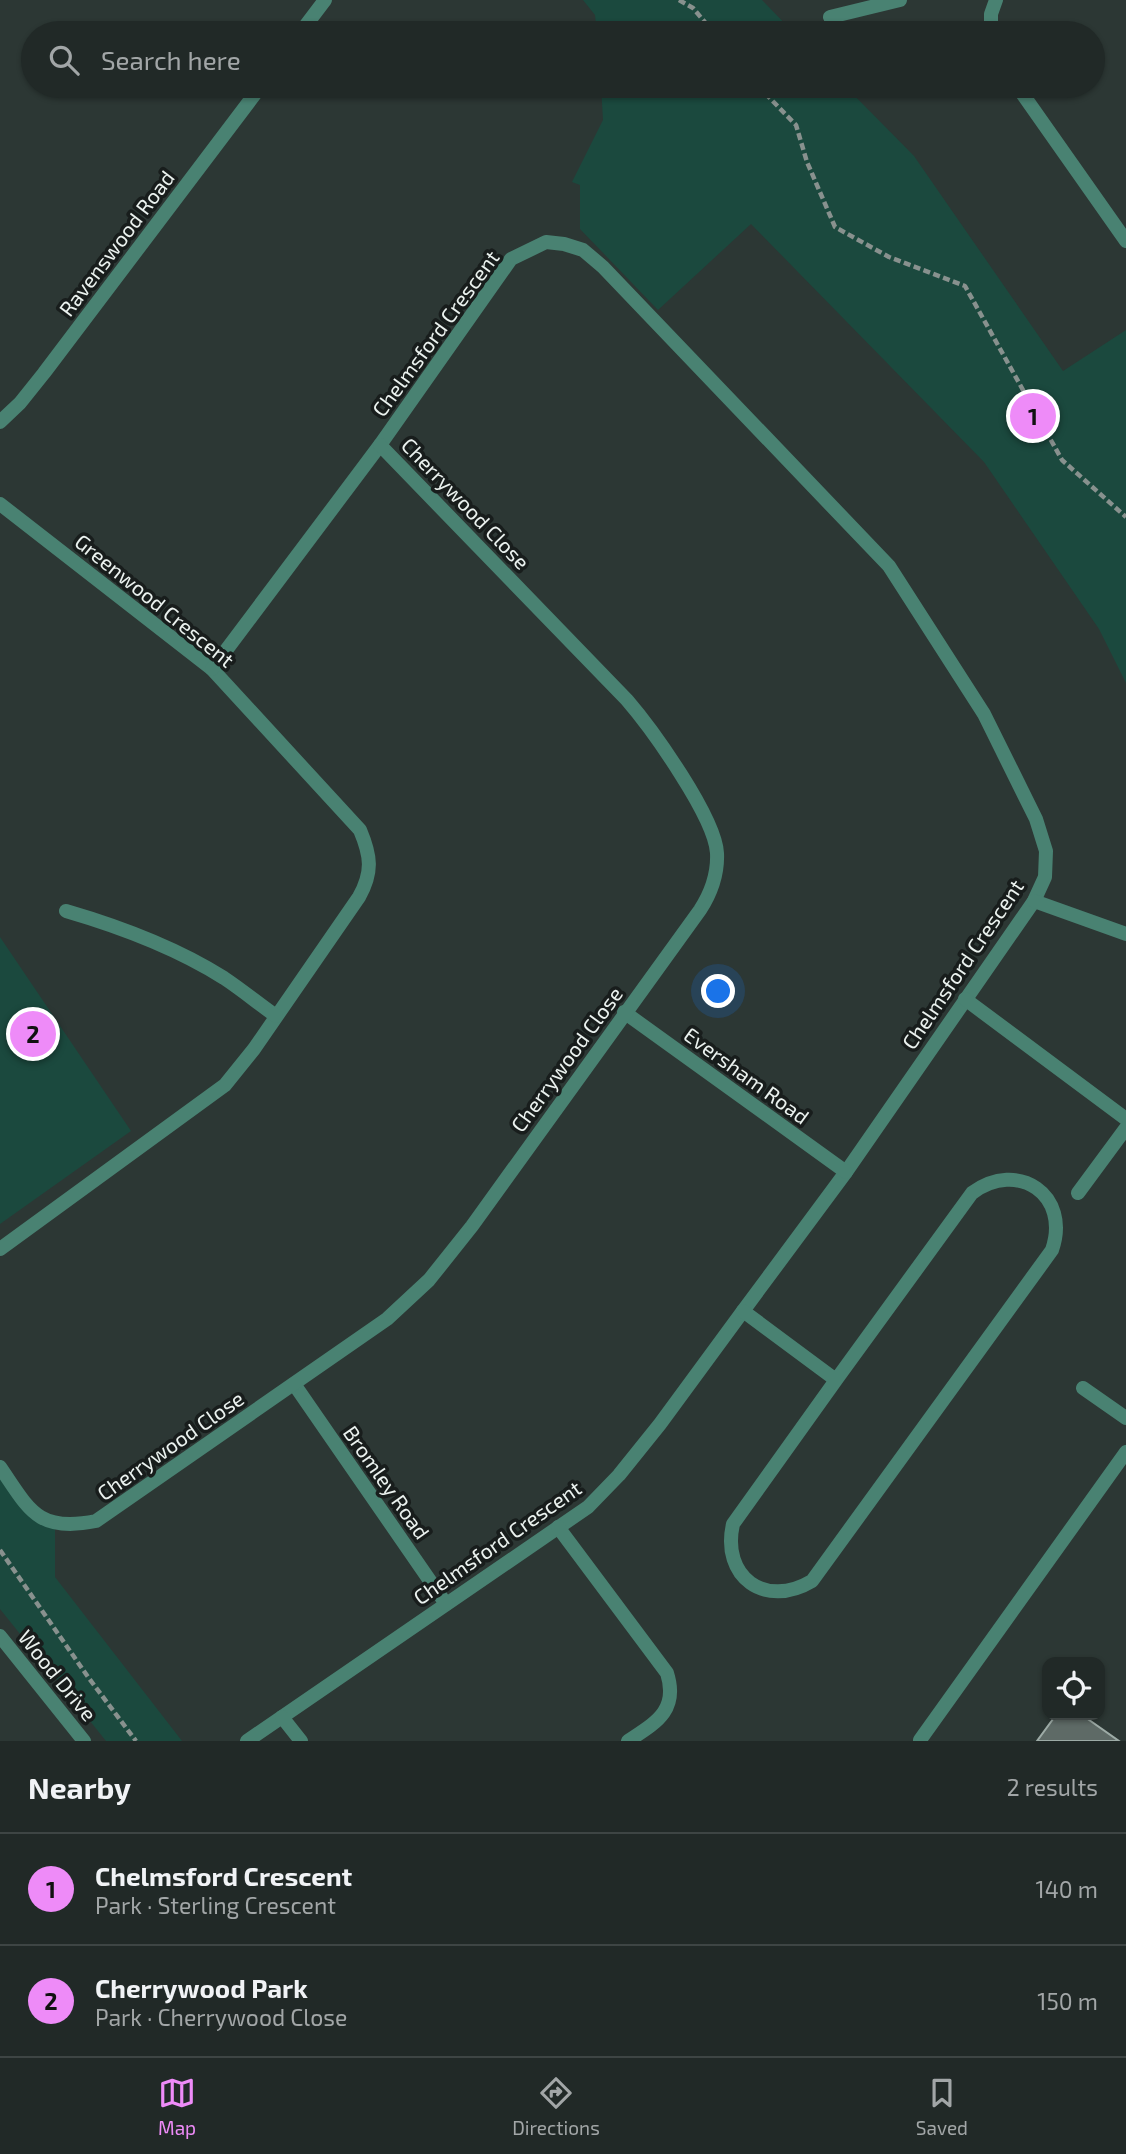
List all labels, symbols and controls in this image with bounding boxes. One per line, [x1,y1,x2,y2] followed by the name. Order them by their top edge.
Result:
[21,21,1105,98] search box
[45,41,83,79] icon: search
[101,44,241,75] text: Search here
[53,165,179,321] street label: Ravenswood Road
[366,245,504,421] street label: Chelmsford Crescent
[1010,390,1056,442] pin: 1
[397,432,535,574] street label: Cherrywood Close
[70,528,240,672] street label: Greenwood Crescent
[896,874,1028,1054] street label: Chelmsford Crescent
[701,974,735,1008] your location
[505,982,627,1136] street label: Cherrywood Close
[10,1008,56,1060] pin: 2
[680,1021,814,1129] street label: Eversham Road
[92,1385,248,1505] street label: Cherrywood Close
[339,1421,435,1543] street label: Bromley Road
[408,1475,586,1609] street label: Chelmsford Crescent
[14,1624,102,1726] street label: Wood Drive
[1042,1657,1105,1720] map controls
[1042,1657,1105,1720] button: locate
[28,1769,131,1805] text: Nearby
[1007,1773,1098,1801] text: 2 results
[95,1860,352,1891] text: Chelmsford Crescent
[46,1875,56,1903] text: 1
[1036,1875,1098,1903] text: 140 m
[95,1891,336,1919] text: Park · Sterling Crescent
[95,1972,308,2003] text: Cherrywood Park
[44,1987,58,2015] text: 2
[1037,1987,1098,2015] text: 150 m
[95,2003,347,2031] text: Park · Cherrywood Close
[158,2074,196,2139] tab: Map
[512,2074,600,2139] tab: Directions
[916,2074,968,2139] tab: Saved

